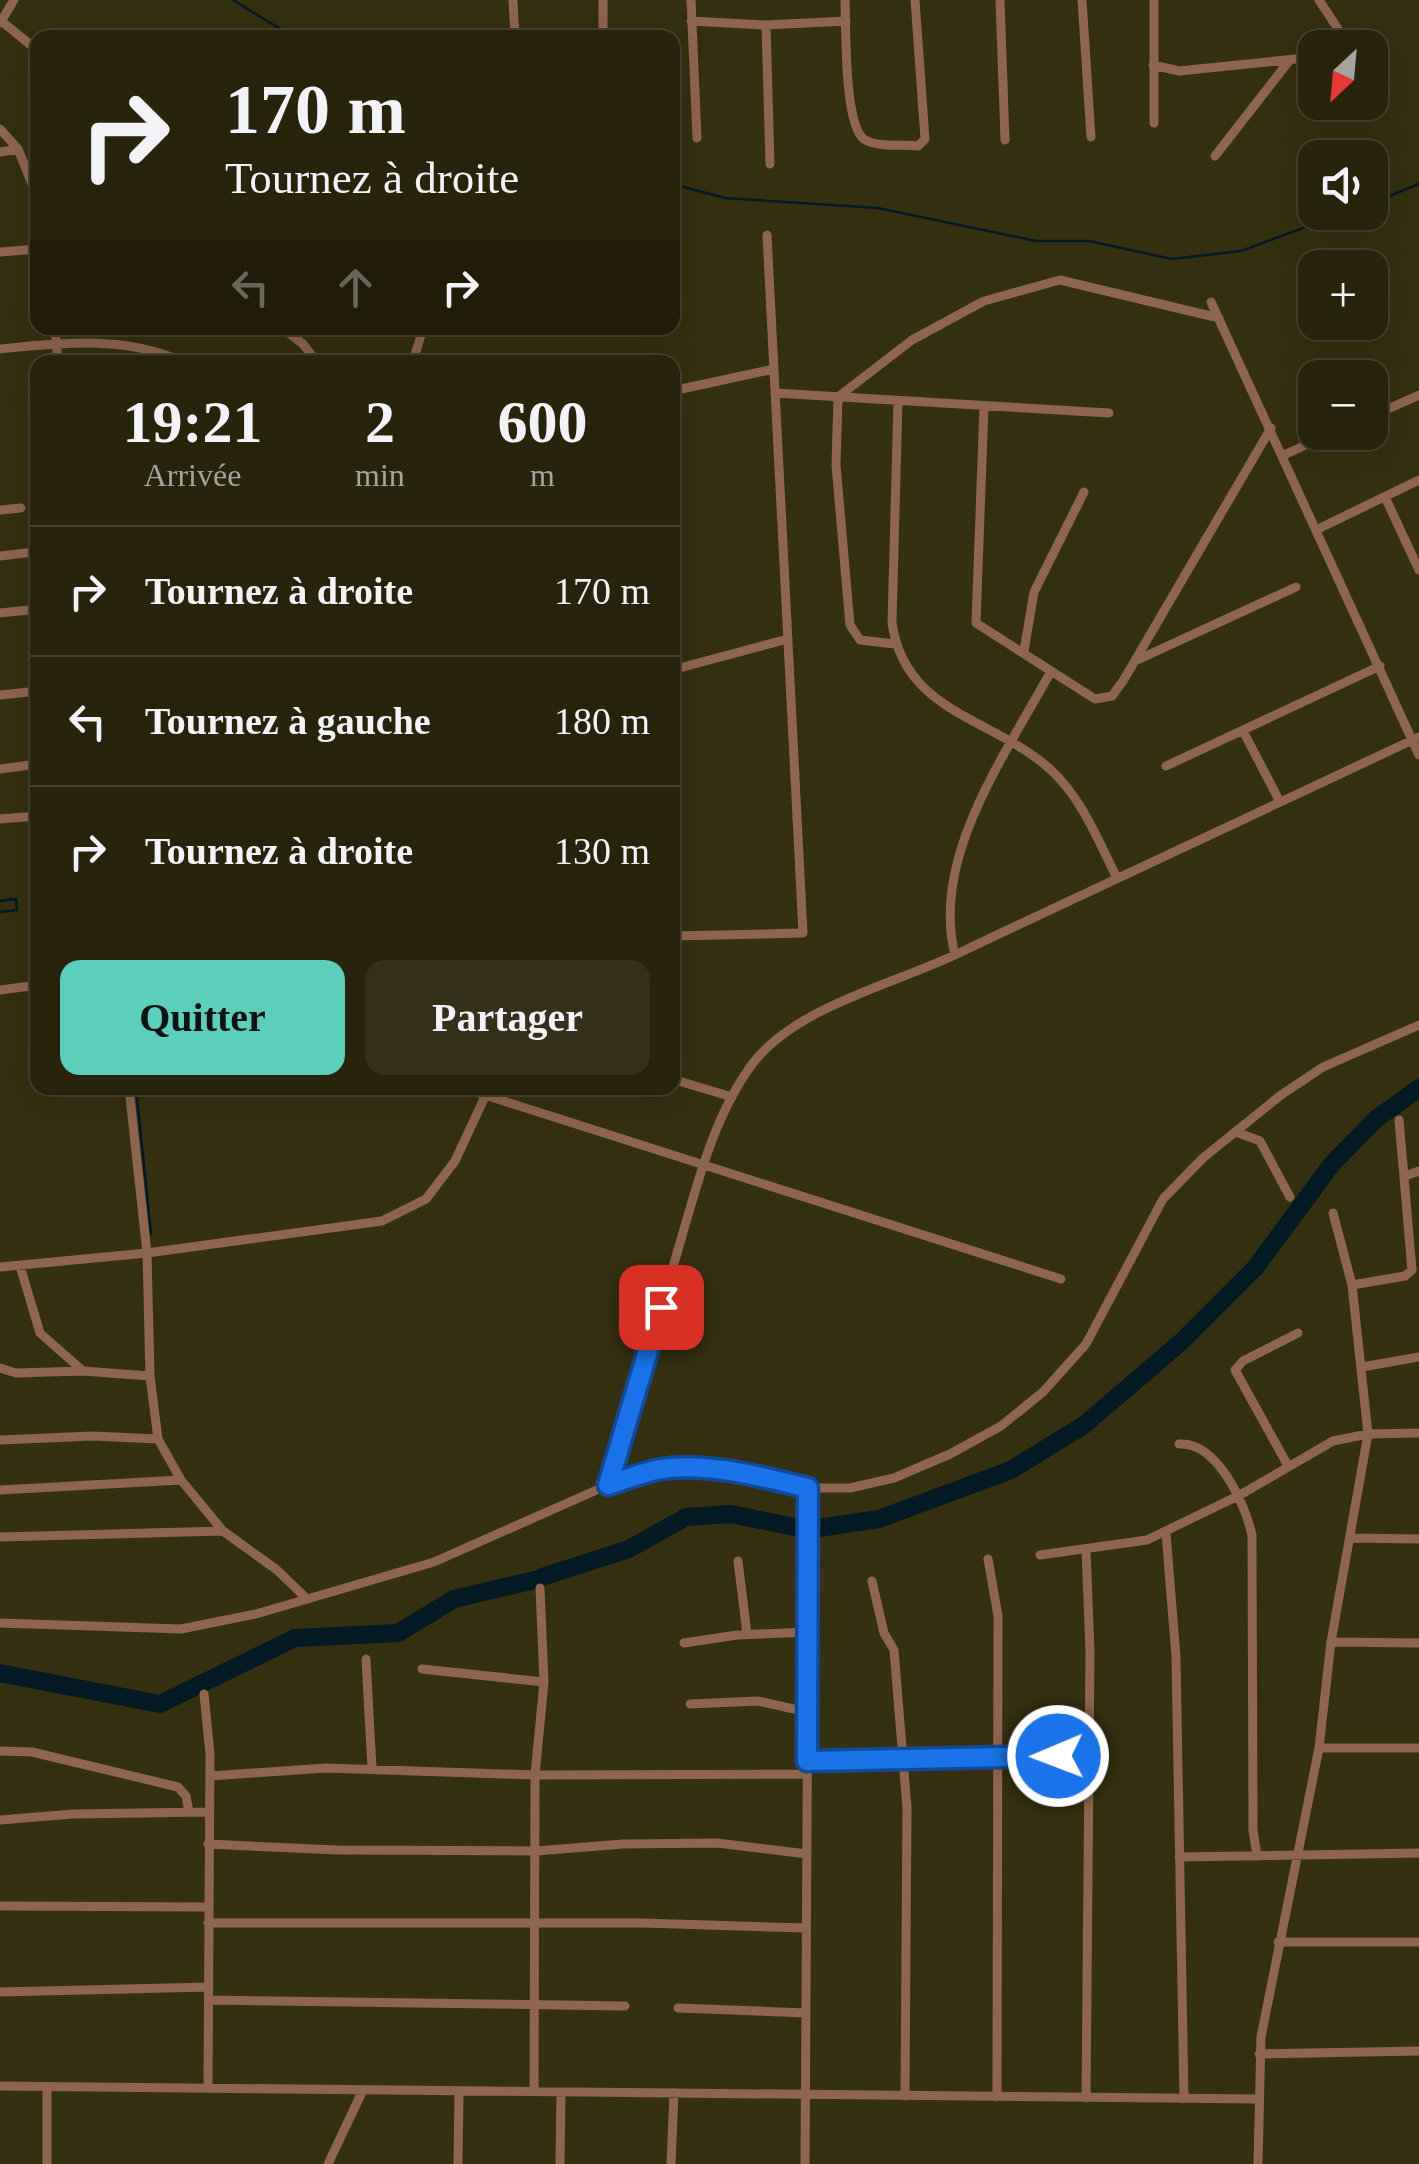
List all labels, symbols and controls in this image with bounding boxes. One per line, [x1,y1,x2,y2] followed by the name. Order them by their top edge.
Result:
[1298,30,1388,120] north arrow
[1298,30,1388,450] map controls
[60,70,190,200] icon: right
[225,71,406,148] text: 170 m
[1298,140,1388,230] button: sound
[225,153,519,203] text: Tournez à droite
[1298,250,1388,340] button: +
[223,260,278,315] icon: left
[328,260,383,315] icon: ahead
[433,260,488,315] icon: right
[1298,360,1388,450] button: −
[123,389,263,455] text: 19:21
[365,389,395,455] text: 2
[497,389,587,455] text: 600
[144,457,241,493] text: Arrivée
[355,457,405,493] text: min
[530,457,555,493] text: m
[60,564,115,619] icon: right
[145,570,413,612] text: Tournez à droite
[554,570,650,612] text: 170 m
[60,694,115,749] icon: left
[145,700,431,742] text: Tournez à gauche
[554,700,650,742] text: 180 m
[60,824,115,879] icon: right
[145,830,413,872] text: Tournez à droite
[554,830,650,872] text: 130 m
[60,960,345,1075] button: Quitter
[365,960,650,1075] button: Partager
[619,1265,704,1350] pin
[634,1280,689,1335] icon: arrive
[1006,1704,1110,1808] position arrow

